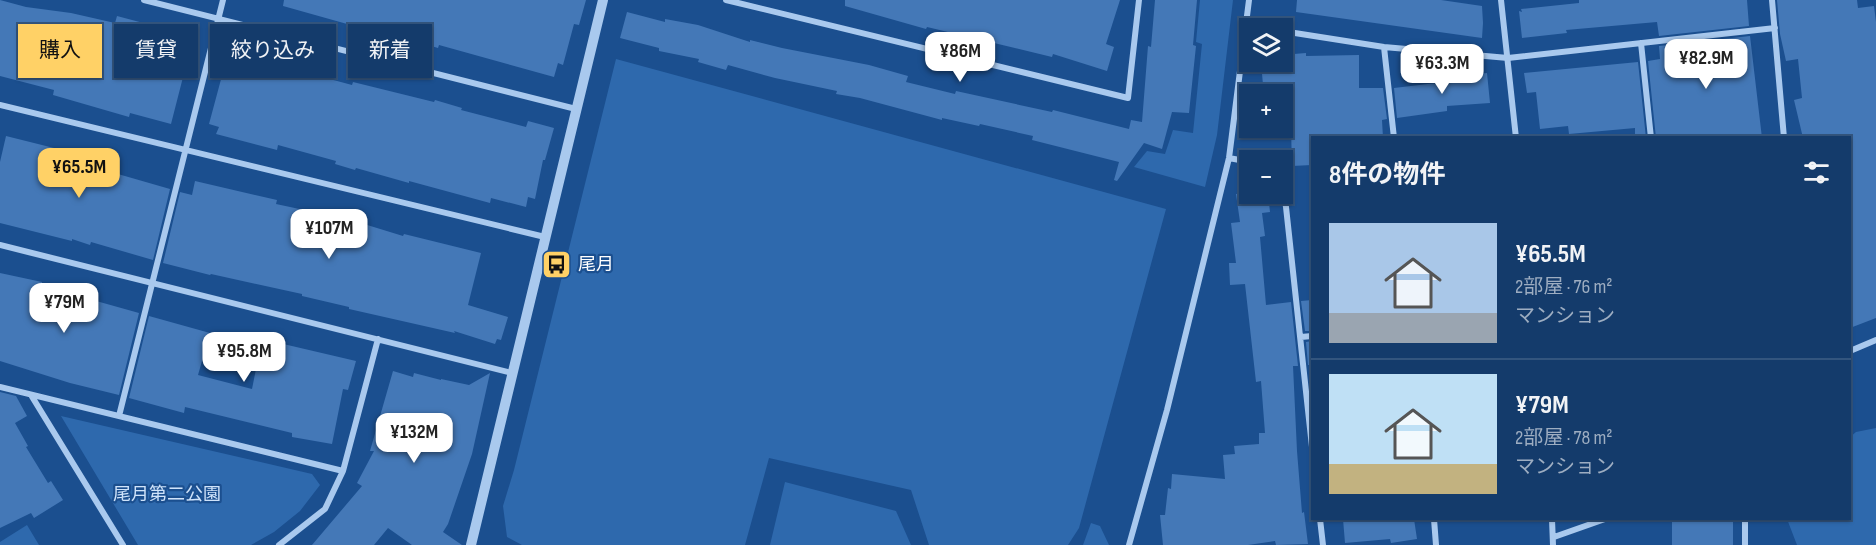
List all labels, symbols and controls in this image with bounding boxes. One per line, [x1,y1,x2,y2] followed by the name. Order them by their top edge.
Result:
[1239,18,1293,204] map controls
[1239,18,1293,72] button: layers
[18,24,102,78] chip: 購入
[114,24,198,78] chip: 賃貸
[210,24,336,78] chip: 絞り込み
[348,24,432,78] chip: 新着
[924,32,996,83] pin: ¥86M
[939,39,981,63] text: ¥86M
[1657,39,1755,90] pin: ¥82.9M
[1393,44,1491,95] pin: ¥63.3M
[1678,46,1734,70] text: ¥82.9M
[1415,51,1469,75] text: ¥63.3M
[1239,84,1293,138] button: +
[30,148,128,199] pin: ¥65.5M
[1239,150,1293,204] button: −
[52,155,106,179] text: ¥65.5M
[1800,156,1833,189] icon: filters
[1329,160,1445,191] text: 8件の物件
[287,209,371,260] pin: ¥107M
[305,216,353,240] text: ¥107M
[1515,239,1586,270] text: ¥65.5M
[1377,247,1449,319] icon: home
[541,248,573,280] bus stop icon: 尾月
[578,254,614,275] place label: 尾月
[1515,275,1613,299] text: 2部屋 · 76 m²
[28,283,100,334] pin: ¥79M
[43,290,85,314] text: ¥79M
[1515,304,1615,328] text: マンション
[195,332,293,383] pin: ¥95.8M
[216,339,272,363] text: ¥95.8M
[1515,390,1569,421] text: ¥79M
[1377,398,1449,470] icon: home
[372,413,456,464] pin: ¥132M
[390,420,438,444] text: ¥132M
[1515,426,1613,450] text: 2部屋 · 78 m²
[1515,455,1615,479] text: マンション
[113,484,221,505] park label: 尾月第二公園

